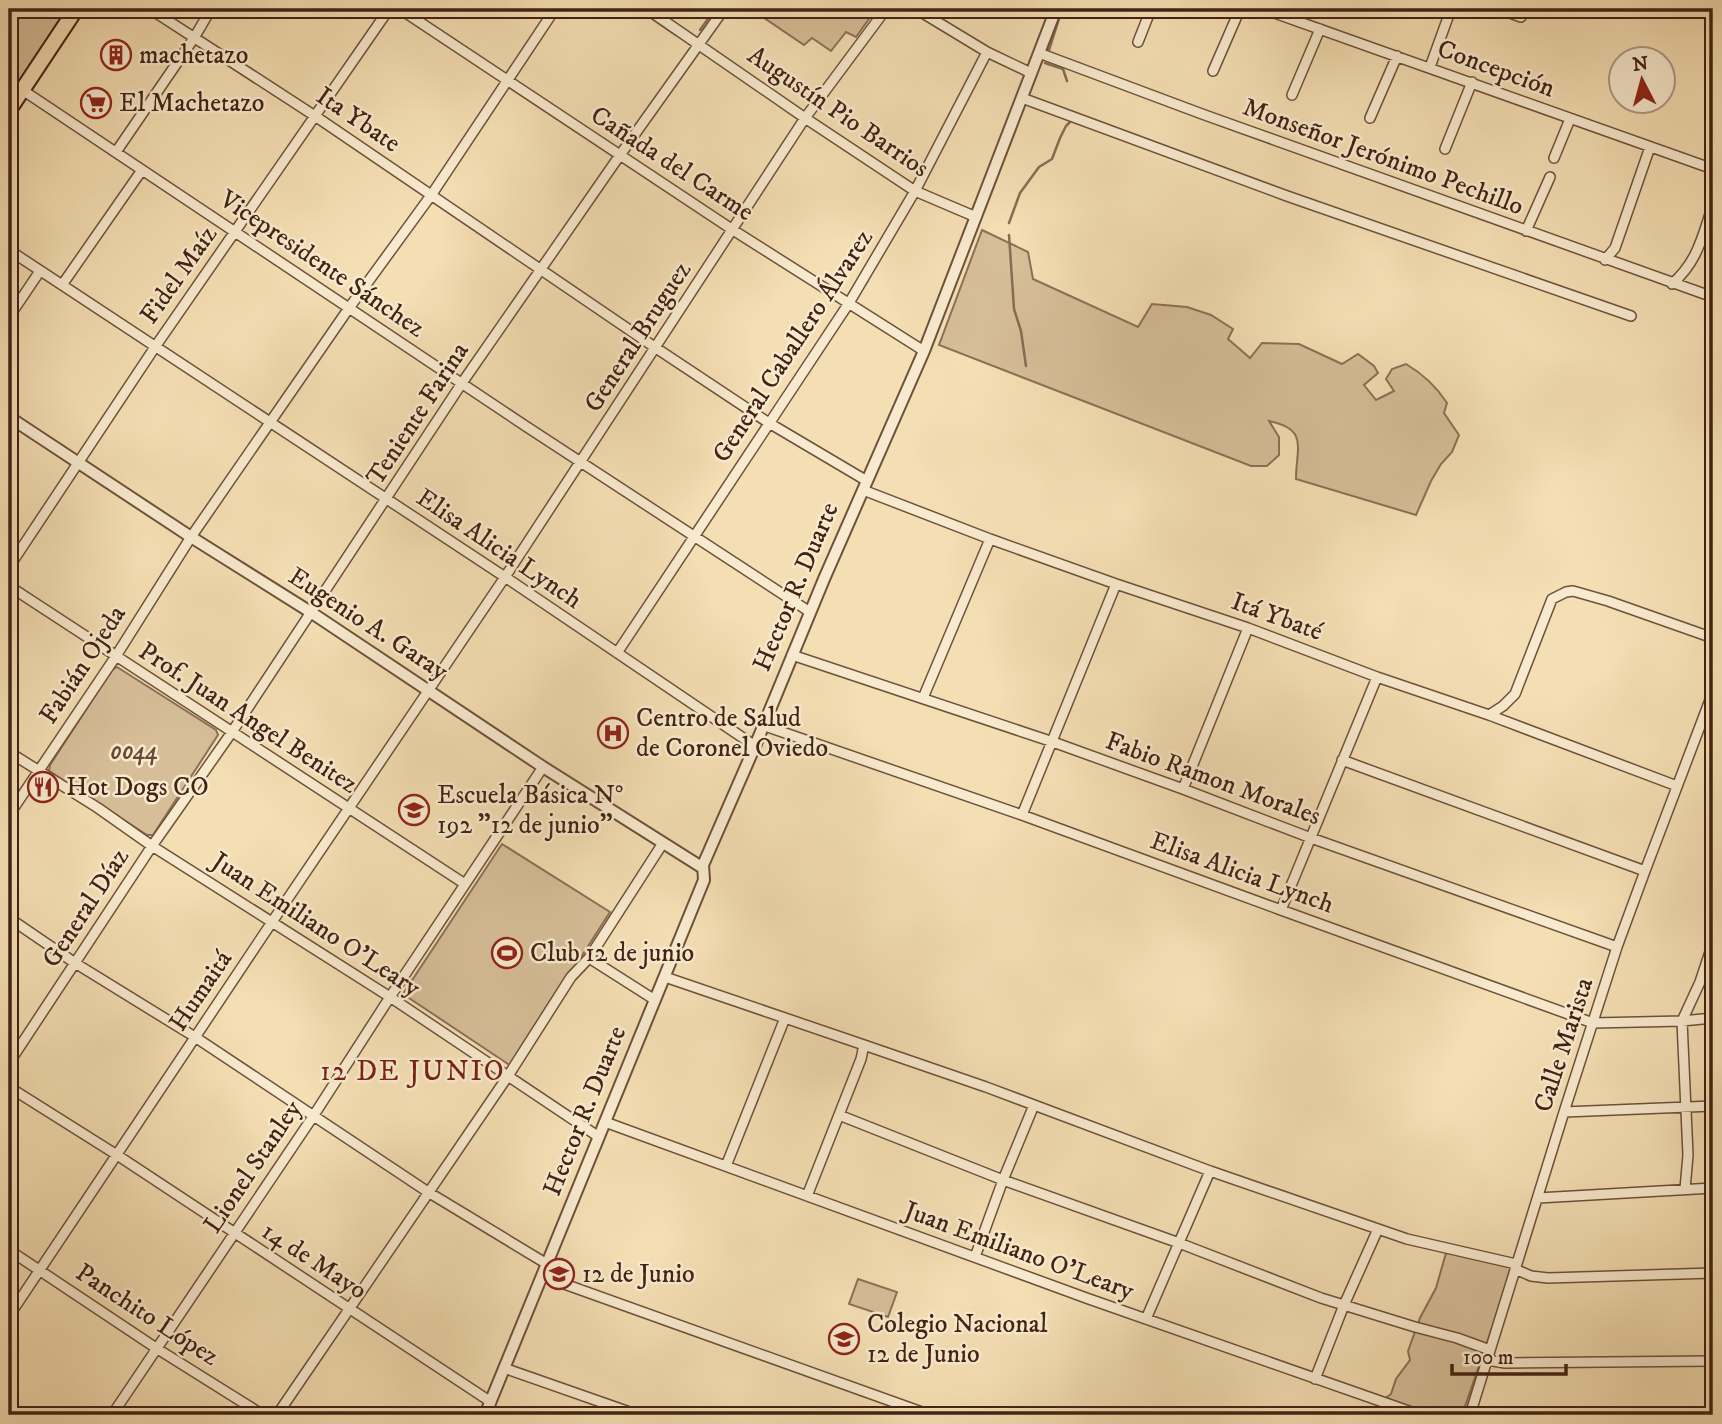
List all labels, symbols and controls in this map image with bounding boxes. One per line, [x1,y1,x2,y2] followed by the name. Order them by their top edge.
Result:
[1433,33,1560,106] street label: Concepción
[99,38,133,72] building icon: machetazo
[139,39,248,72] place label: machetazo
[741,39,935,185] street label: Augustín Pio Barrios
[1606,46,1676,116] north arrow
[1631,52,1650,77] text: N
[309,80,407,160] street label: Ita Ybate
[79,86,113,120] supermarket icon: El Machetazo
[119,87,264,120] place label: El Machetazo
[1238,91,1528,223] street label: Monseñor Jerónimo Pechillo
[584,99,760,229] street label: Cañada del Carme
[212,183,431,345] street label: Vicepresidente Sánchez
[133,219,225,331] street label: Fidel Maíz
[704,223,881,469] street label: General Caballero Álvarez
[577,255,699,419] street label: General Bruguez
[359,336,477,492] street label: Teniente Farina
[410,481,588,617] street label: Elisa Alicia Lynch
[746,498,846,676] street label: Hector R. Duarte
[282,560,455,688] street label: Eugenio A. Garay
[1227,585,1327,649] street label: Itá Ybaté
[32,600,134,730] street label: Fabián Ojeda
[132,635,364,801] street label: Prof. Juan Angel Benitez
[636,702,828,765] place label: Centro de Salud de Coronel Oviedo
[596,716,630,750] hospital icon: Centro de Salud de Coronel Oviedo
[1101,725,1325,833] street label: Fabio Ramon Morales
[110,735,158,768] park label: 0044
[26,770,60,804] restaurant icon: Hot Dogs CO
[66,771,209,804] place label: Hot Dogs CO
[437,779,623,842] place label: Escuela Básica N° 192 "12 de junio"
[397,793,431,827] school or university icon: Escuela Básica N° 192 "12 de junio"
[1146,825,1339,922] street label: Elisa Alicia Lynch
[35,842,137,974] street label: General Díaz
[204,844,427,1005] street label: Juan Emiliano O'Leary
[490,936,524,970] sports icon: Club 12 de junio
[530,937,694,970] place label: Club 12 de junio
[162,944,240,1038] street label: Humaitá
[1527,974,1601,1116] street label: Calle Marista
[536,1021,634,1201] street label: Hector R. Duarte
[320,1054,506,1089] district label: 12 DE JUNIO
[196,1094,310,1240] street label: Lionel Stanley
[898,1193,1139,1308] street label: Juan Emiliano O'Leary
[255,1215,373,1307] street label: 14 de Mayo
[69,1256,225,1374] street label: Panchito López
[542,1257,576,1291] school or university icon: 12 de Junio
[582,1258,695,1291] place label: 12 de Junio
[867,1308,1048,1371] place label: Colegio Nacional 12 de Junio
[827,1322,861,1356] school or university icon: Colegio Nacional 12 de Junio
[1452,1333,1566,1377] scale bar
[1463,1345,1514,1371] text: 100 m

